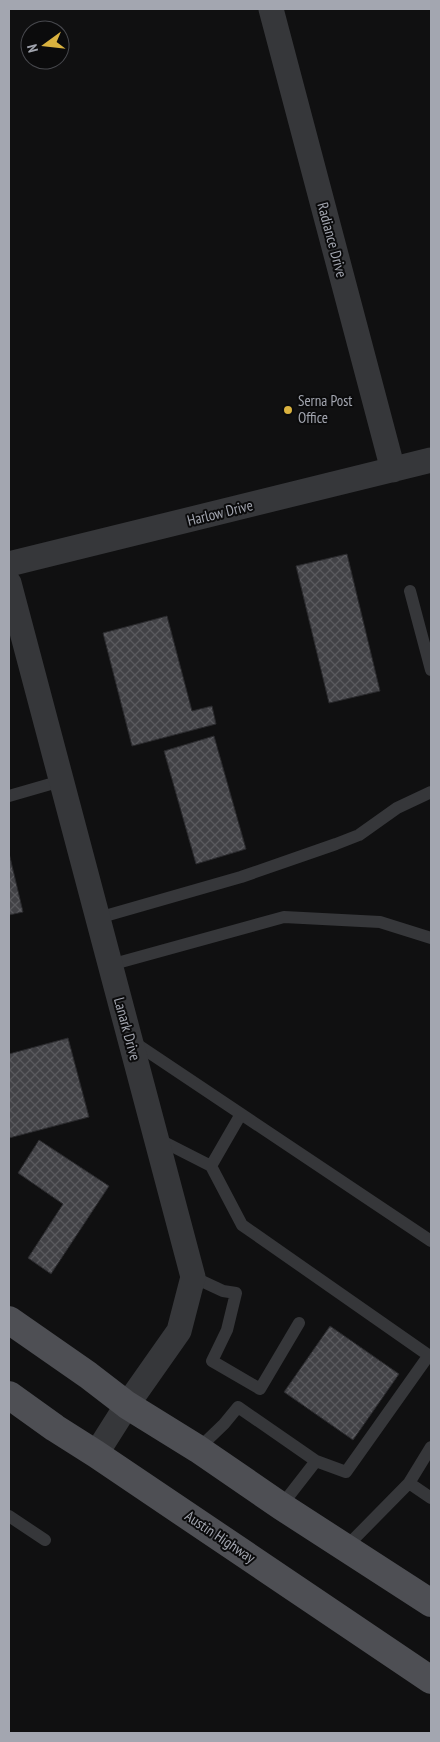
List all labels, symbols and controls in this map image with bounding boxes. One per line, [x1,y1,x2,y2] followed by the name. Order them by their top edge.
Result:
[20,20,70,70] north arrow
[23,42,42,54] text: N
[313,200,352,280] street label: Radiance Drive
[298,391,353,427] place label: Serna Post Office
[282,404,294,416] marker: Serna Post Office
[185,495,255,530] street label: Harlow Drive
[110,995,145,1063] street label: Lanark Drive
[182,1506,259,1567] street label: Austin Highway

